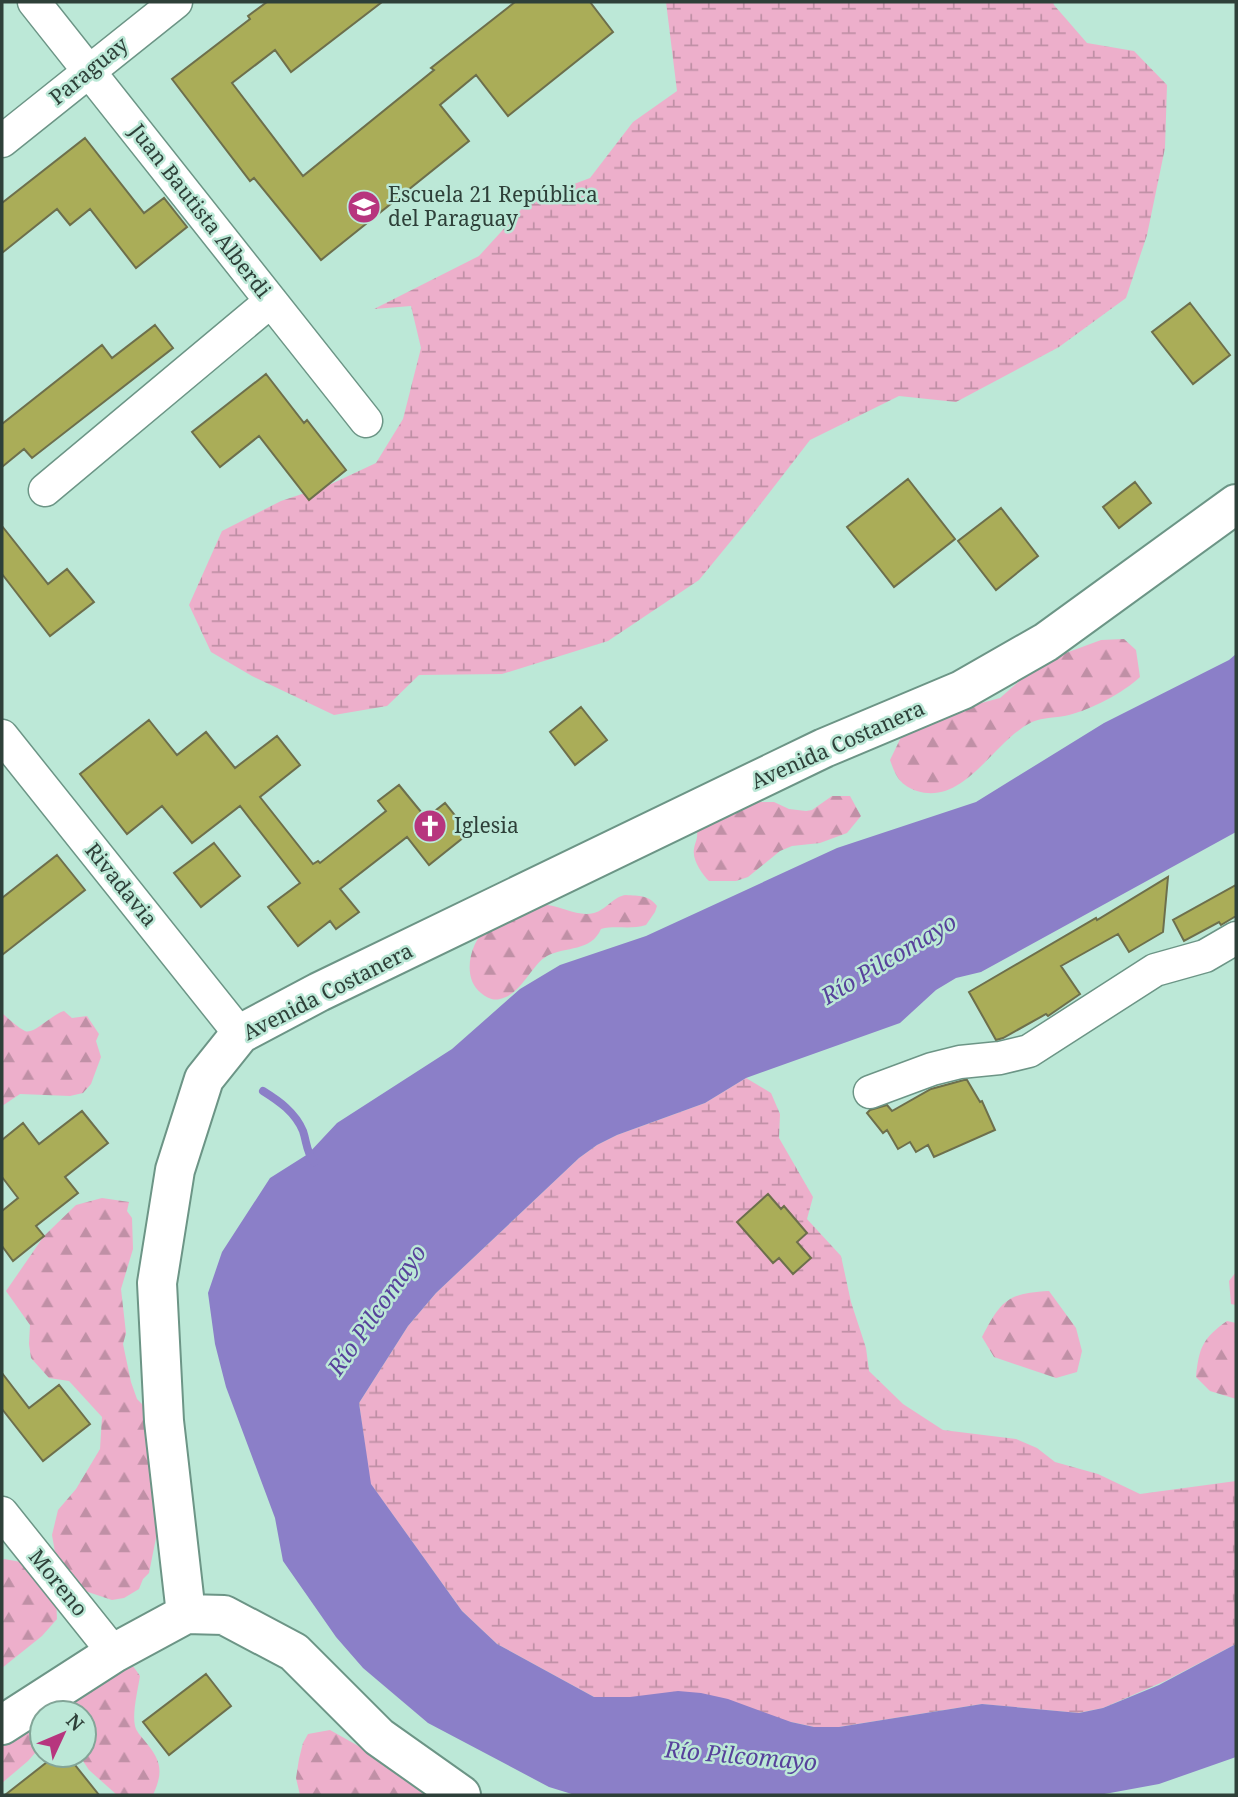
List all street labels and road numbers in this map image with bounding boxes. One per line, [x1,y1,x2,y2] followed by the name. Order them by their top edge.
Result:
[43,30,134,111] street label: Paraguay
[123,117,278,303] street label: Juan Bautista Alberdi
[746,693,929,795] street label: Avenida Costanera
[79,837,164,932] street label: Rivadavia
[238,936,417,1046] street label: Avenida Costanera
[23,1543,94,1622] street label: Moreno

